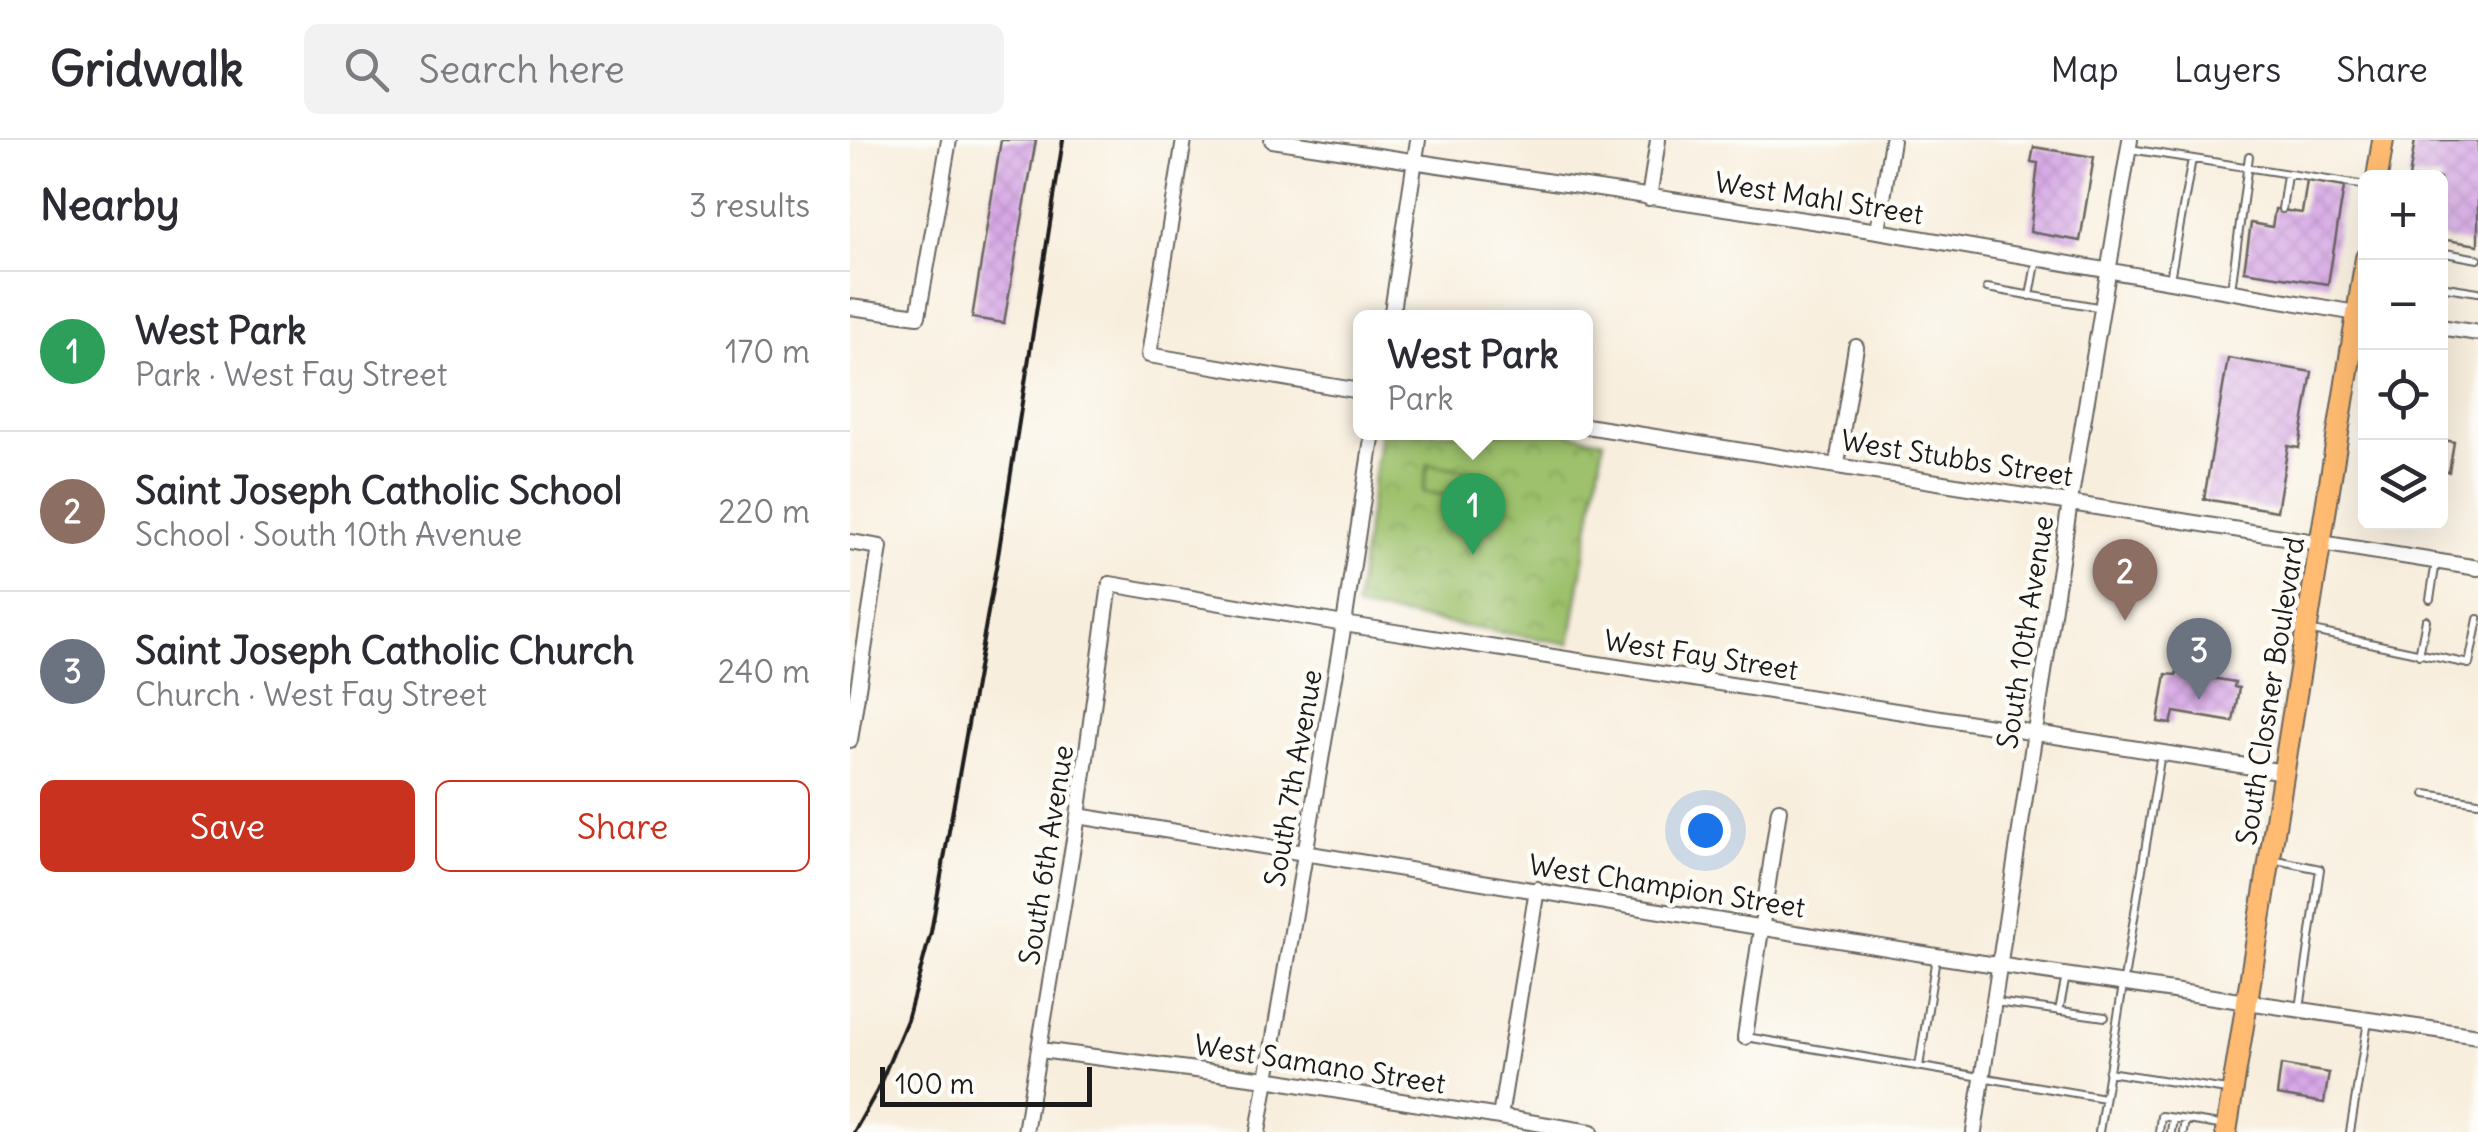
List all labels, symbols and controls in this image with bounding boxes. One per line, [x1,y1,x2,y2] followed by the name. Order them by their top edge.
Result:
[304,24,1004,114] search box
[50,39,244,99] text: Gridwalk
[339,42,394,97] icon: search
[419,46,625,93] text: Search here
[2051,47,2119,91] text: Map
[2174,47,2281,91] text: Layers
[2336,47,2428,91] text: Share
[1712,164,1926,232] street label: West Mahl Street
[2358,170,2448,530] map controls
[2358,170,2448,260] button: +
[40,179,179,231] text: Nearby
[689,185,810,226] text: 3 results
[2358,260,2448,350] button: −
[135,307,306,354] text: West Park
[1353,310,1593,440] popup
[66,331,79,372] text: 1
[725,331,810,372] text: 170 m
[1387,331,1559,378] text: West Park
[2358,350,2448,440] button: locate
[135,354,447,395] text: Park · West Fay Street
[1387,378,1453,419] text: Park
[1838,422,2076,494] street label: West Stubbs Street
[2358,440,2448,530] button: layers
[135,467,622,514] text: Saint Joseph Catholic School
[1440,472,1506,555] pin: 1
[64,491,81,532] text: 2
[718,491,810,532] text: 220 m
[1989,513,2061,751] street label: South 10th Avenue
[135,514,522,555] text: School · South 10th Avenue
[2228,534,2312,848] street label: South Closner Boulevard
[2092,538,2158,621] pin: 2
[2166,618,2232,700] pin: 3
[1601,622,1801,688] street label: West Fay Street
[135,627,634,674] text: Saint Joseph Catholic Church
[63,651,82,692] text: 3
[718,651,810,692] text: 240 m
[1256,667,1330,889] street label: South 7th Avenue
[135,674,487,715] text: Church · West Fay Street
[1011,742,1081,968] street label: South 6th Avenue
[40,780,415,872] button: Save
[435,780,810,872] button: Share
[1680,805,1731,856] your location
[1526,846,1808,926] street label: West Champion Street
[1192,1026,1448,1102] street label: West Samano Street
[880,1062,1092,1106] scale bar
[895,1066,974,1102] text: 100 m

